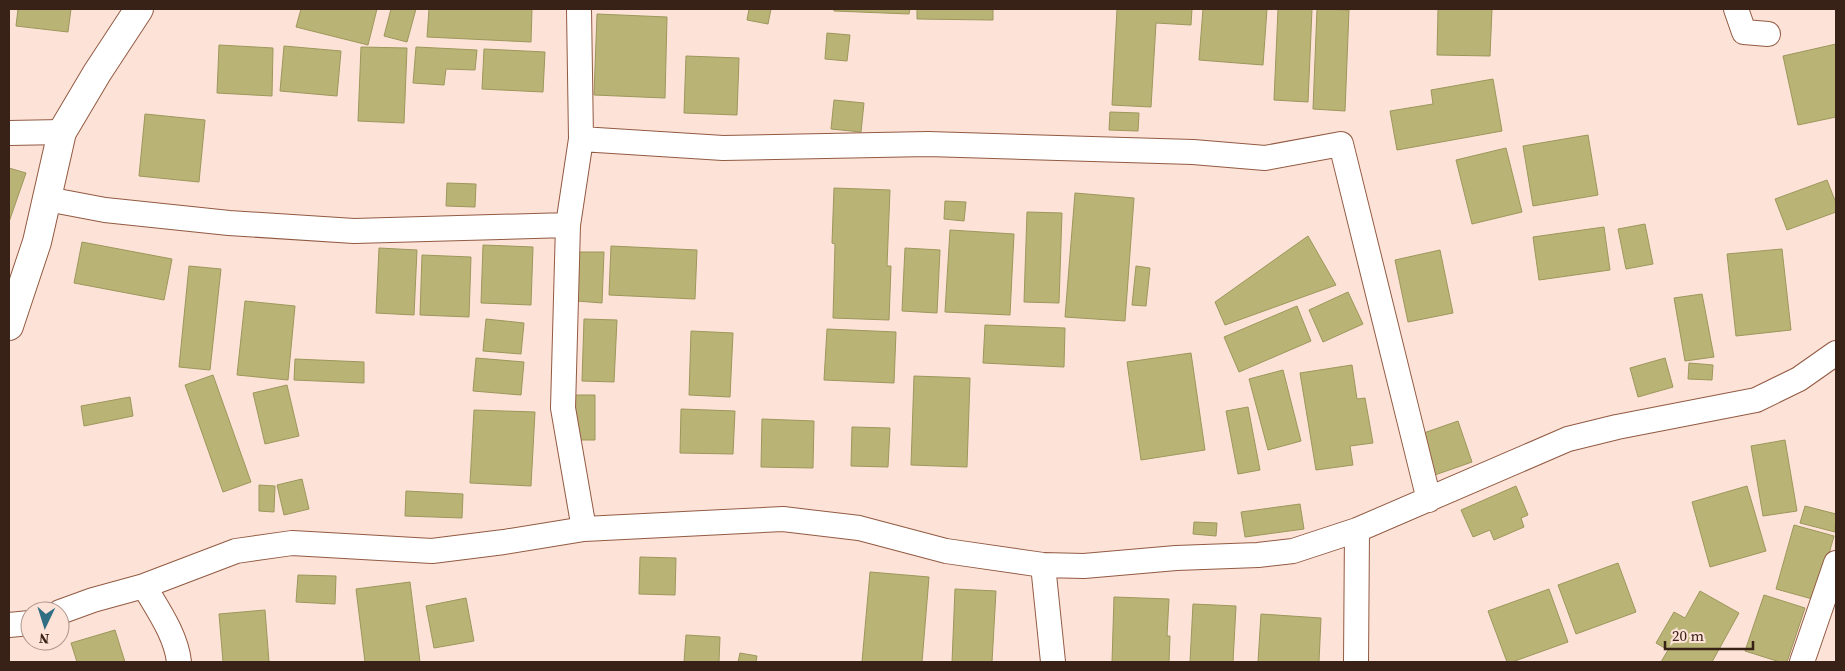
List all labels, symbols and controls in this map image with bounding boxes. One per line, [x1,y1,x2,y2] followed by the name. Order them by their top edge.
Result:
[20,601,70,651] north arrow
[1665,618,1752,650] scale bar
[1672,625,1704,646] text: 20 m
[38,629,50,649] text: N

